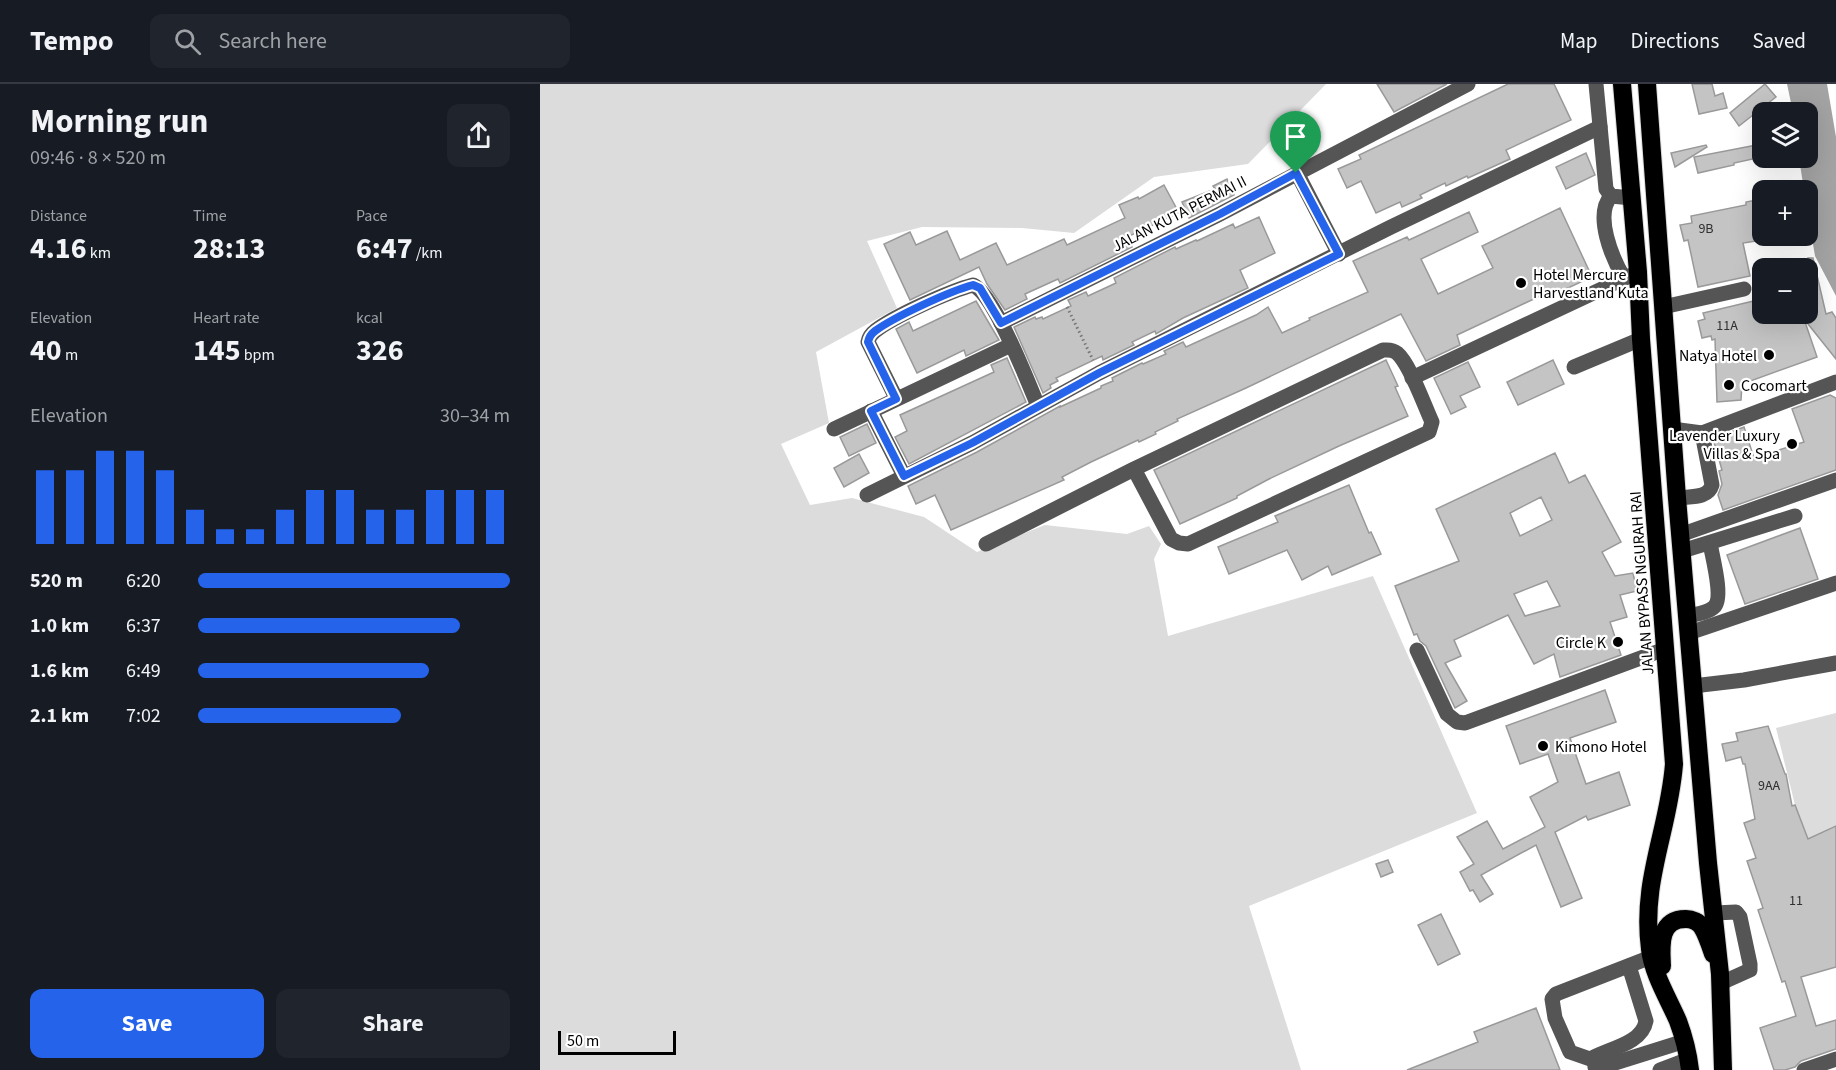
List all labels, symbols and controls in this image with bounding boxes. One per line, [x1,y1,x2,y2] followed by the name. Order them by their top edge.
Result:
[150,14,570,68] search box
[30,21,114,61] text: Tempo
[171,25,204,58] icon: search
[219,25,327,57] text: Search here
[1560,26,1598,56] text: Map
[1631,26,1719,56] text: Directions
[1752,26,1806,56] text: Saved
[30,98,208,145] text: Morning run
[1752,102,1818,324] map controls
[1752,102,1818,168] button: layers
[447,104,510,167] button: share
[1270,111,1321,173] pin
[1279,120,1312,153] icon: arrive
[30,144,166,172] text: 09:46 · 8 × 520 m
[1108,170,1251,257] street label: JALAN KUTA PERMAI II
[1752,180,1818,246] button: +
[30,205,87,227] text: Distance
[193,205,227,227] text: Time
[356,205,387,227] text: Pace
[1698,219,1714,239] house number: 9B
[30,227,87,270] text: 4.16
[193,227,265,270] text: 28:13
[356,227,413,270] text: 6:47
[87,242,111,264] text: km
[413,242,443,264] text: /km
[1752,258,1818,324] button: −
[1533,264,1648,304] place label: Hotel Mercure Harvestland Kuta
[1514,276,1528,290] marker: Hotel Mercure Harvestland Kuta
[30,307,92,329] text: Elevation
[193,307,260,329] text: Heart rate
[356,307,383,329] text: kcal
[1716,316,1738,336] house number: 11A
[30,329,62,372] text: 40
[193,329,241,372] text: 145
[356,329,404,372] text: 326
[62,344,78,366] text: m
[241,344,275,366] text: bpm
[1679,345,1757,367] place label: Natya Hotel
[1762,348,1776,362] marker: Natya Hotel
[1741,375,1807,397] place label: Cocomart
[1722,378,1736,392] marker: Cocomart
[30,402,108,430] text: Elevation
[440,402,510,430] text: 30–34 m
[1669,425,1781,465] place label: Lavender Luxury Villas & Spa
[1785,437,1799,451] marker: Lavender Luxury Villas & Spa
[1625,490,1659,676] street label: JALAN BYPASS NGURAH RAI
[30,567,83,595] text: 520 m
[126,567,161,595] text: 6:20
[30,612,89,640] text: 1.0 km
[126,612,161,640] text: 6:37
[1556,632,1607,654] place label: Circle K
[1611,635,1625,649] marker: Circle K
[30,657,89,685] text: 1.6 km
[126,657,161,685] text: 6:49
[30,702,89,730] text: 2.1 km
[126,702,161,730] text: 7:02
[1555,736,1647,758] place label: Kimono Hotel
[1536,739,1550,753] marker: Kimono Hotel
[1758,776,1780,796] house number: 9AA
[1789,891,1803,911] house number: 11
[30,989,264,1058] button: Save
[276,989,510,1058] button: Share
[558,1028,676,1056] scale bar
[567,1030,599,1052] text: 50 m

